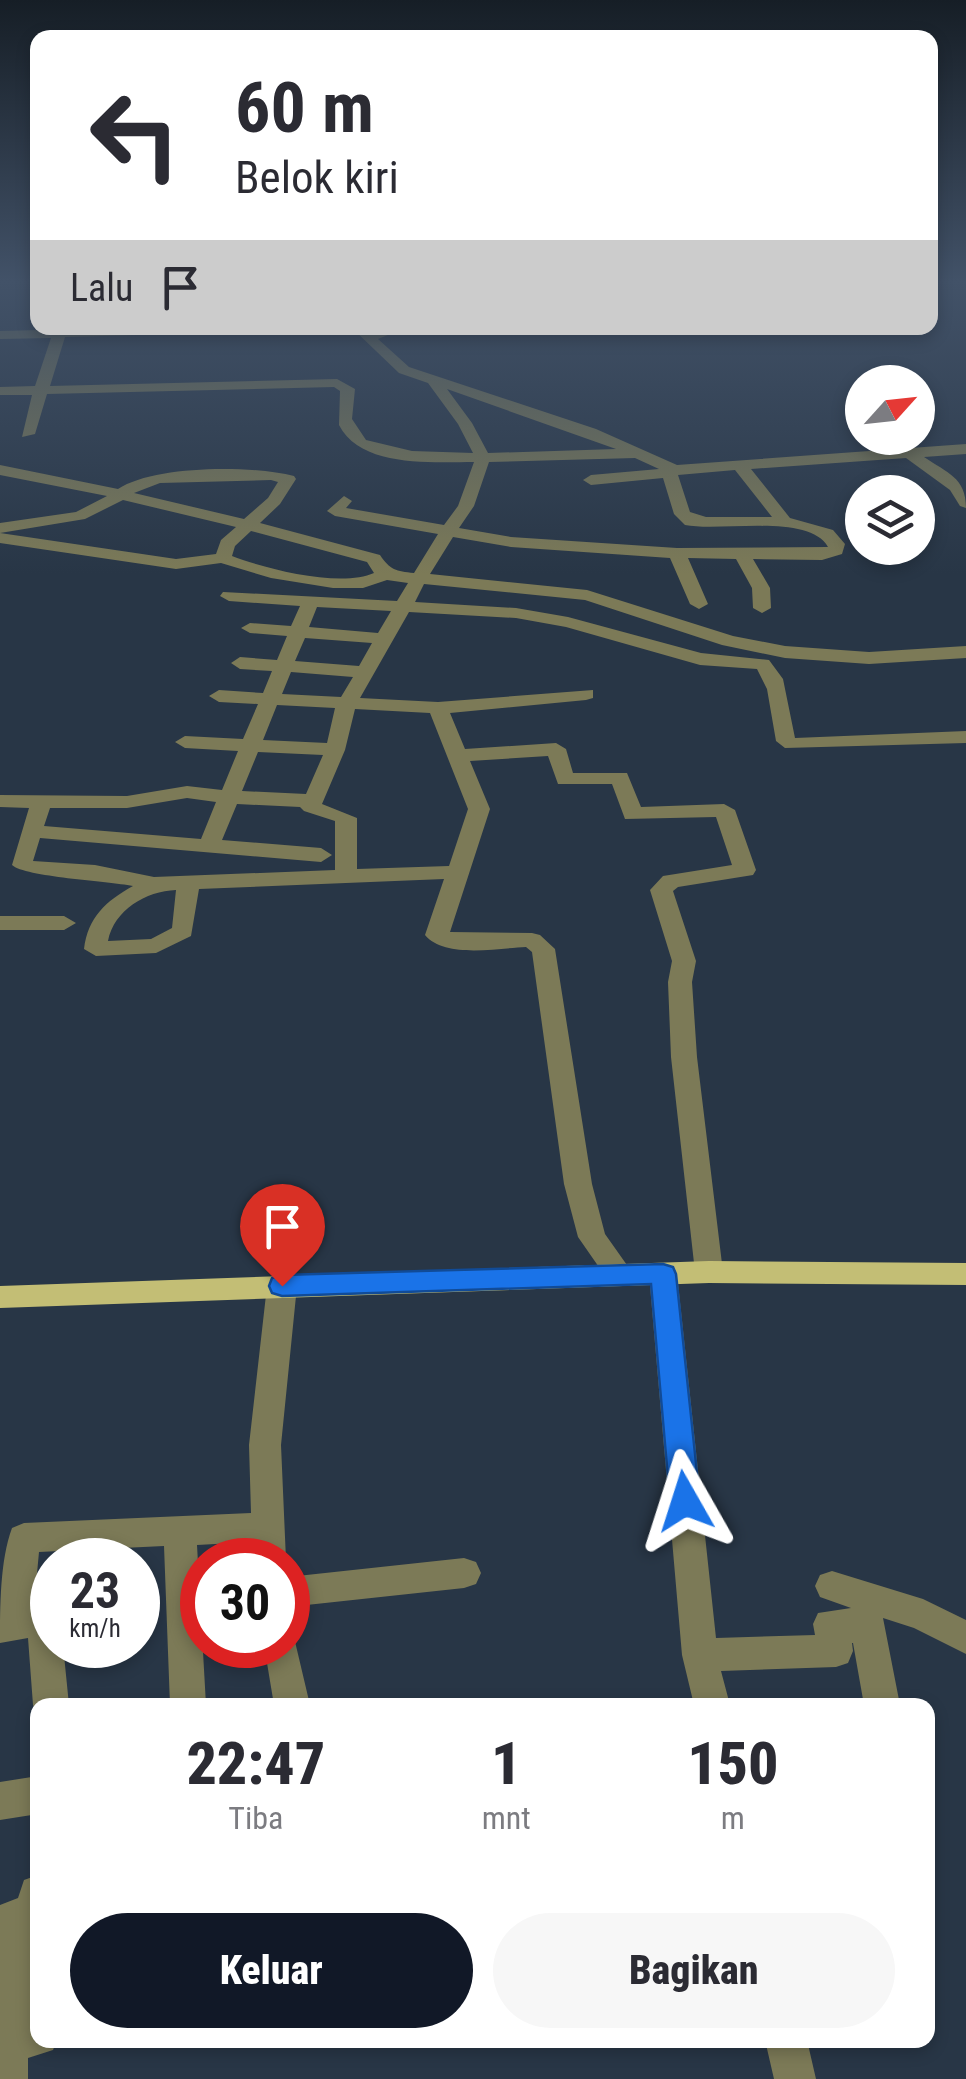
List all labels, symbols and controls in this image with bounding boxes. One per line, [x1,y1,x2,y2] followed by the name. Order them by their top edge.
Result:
[235,67,374,149] text: 60 m
[70,70,200,200] icon: left
[235,151,399,204] text: Belok kiri
[153,260,208,315] icon: arrive
[70,266,133,310] text: Lalu
[845,365,935,455] north arrow
[845,365,935,565] map controls
[845,475,935,565] button: layers
[240,1184,325,1287] pin
[255,1199,310,1254] icon: arrive
[633,1449,737,1553] position arrow
[180,1538,310,1668] speed limit sign: 30
[70,1562,120,1620] text: 23
[69,1614,121,1643] text: km/h
[186,1728,325,1799] text: 22:47
[491,1728,521,1799] text: 1
[687,1728,779,1799] text: 150
[228,1799,283,1837] text: Tiba
[482,1799,531,1837] text: mnt
[721,1799,745,1837] text: m
[70,1913,473,2028] button: Keluar
[493,1913,895,2028] button: Bagikan

